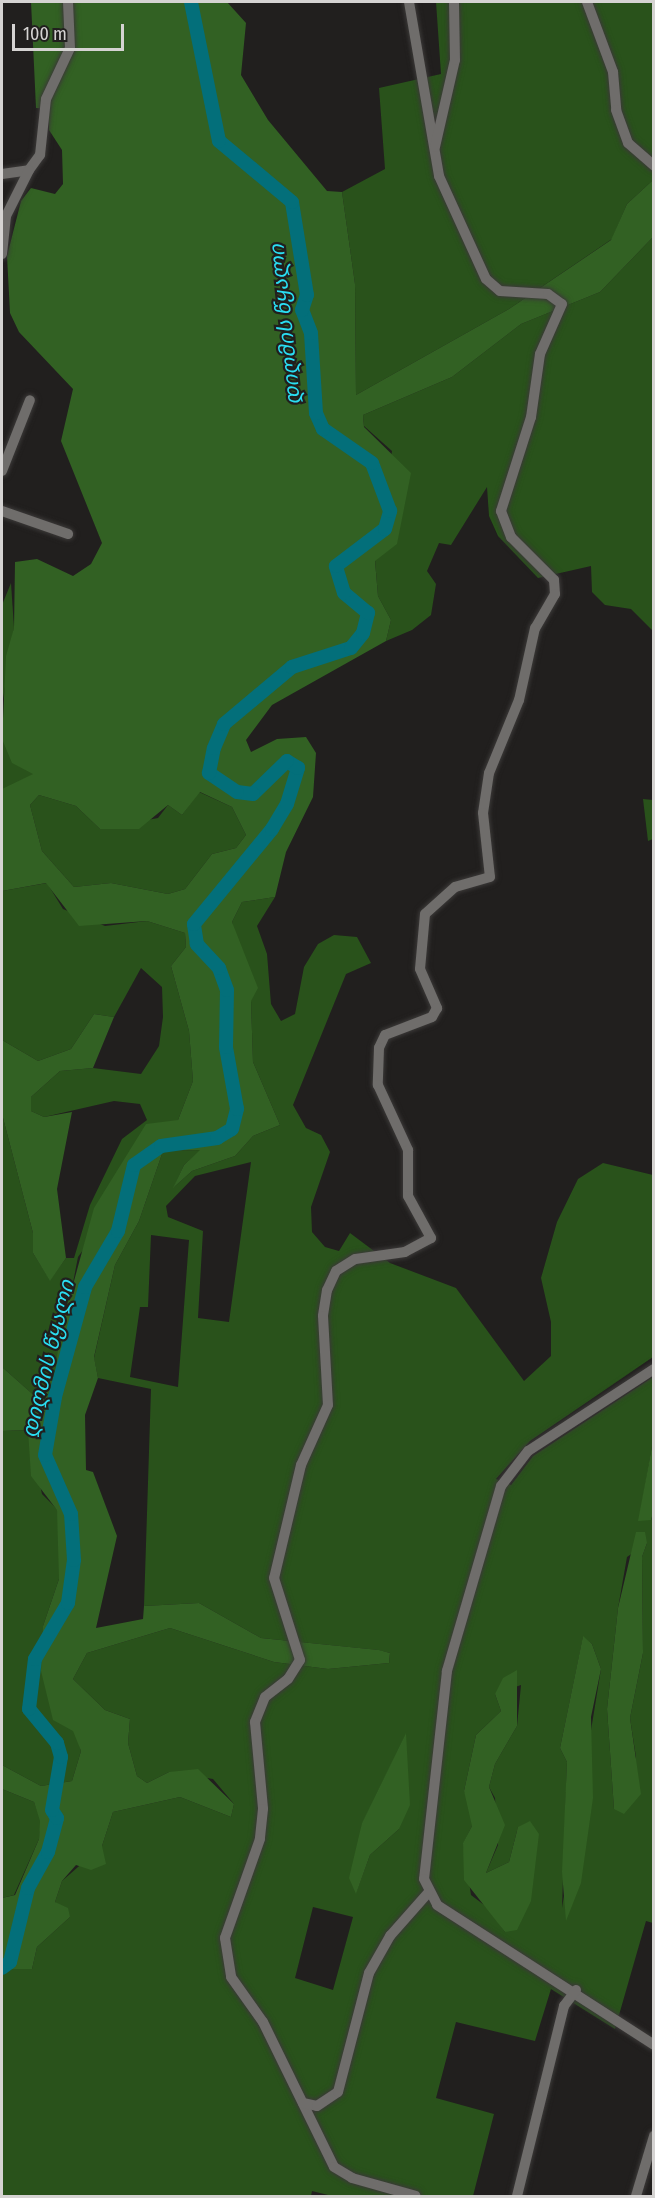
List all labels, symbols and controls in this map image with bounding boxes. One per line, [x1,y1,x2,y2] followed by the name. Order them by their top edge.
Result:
[15,12,128,50] scale bar
[23,23,67,45] text: 100 m
[264,243,306,407] water label: დიღმის წყალი
[16,1278,80,1440] water label: დიღმის წყალი

